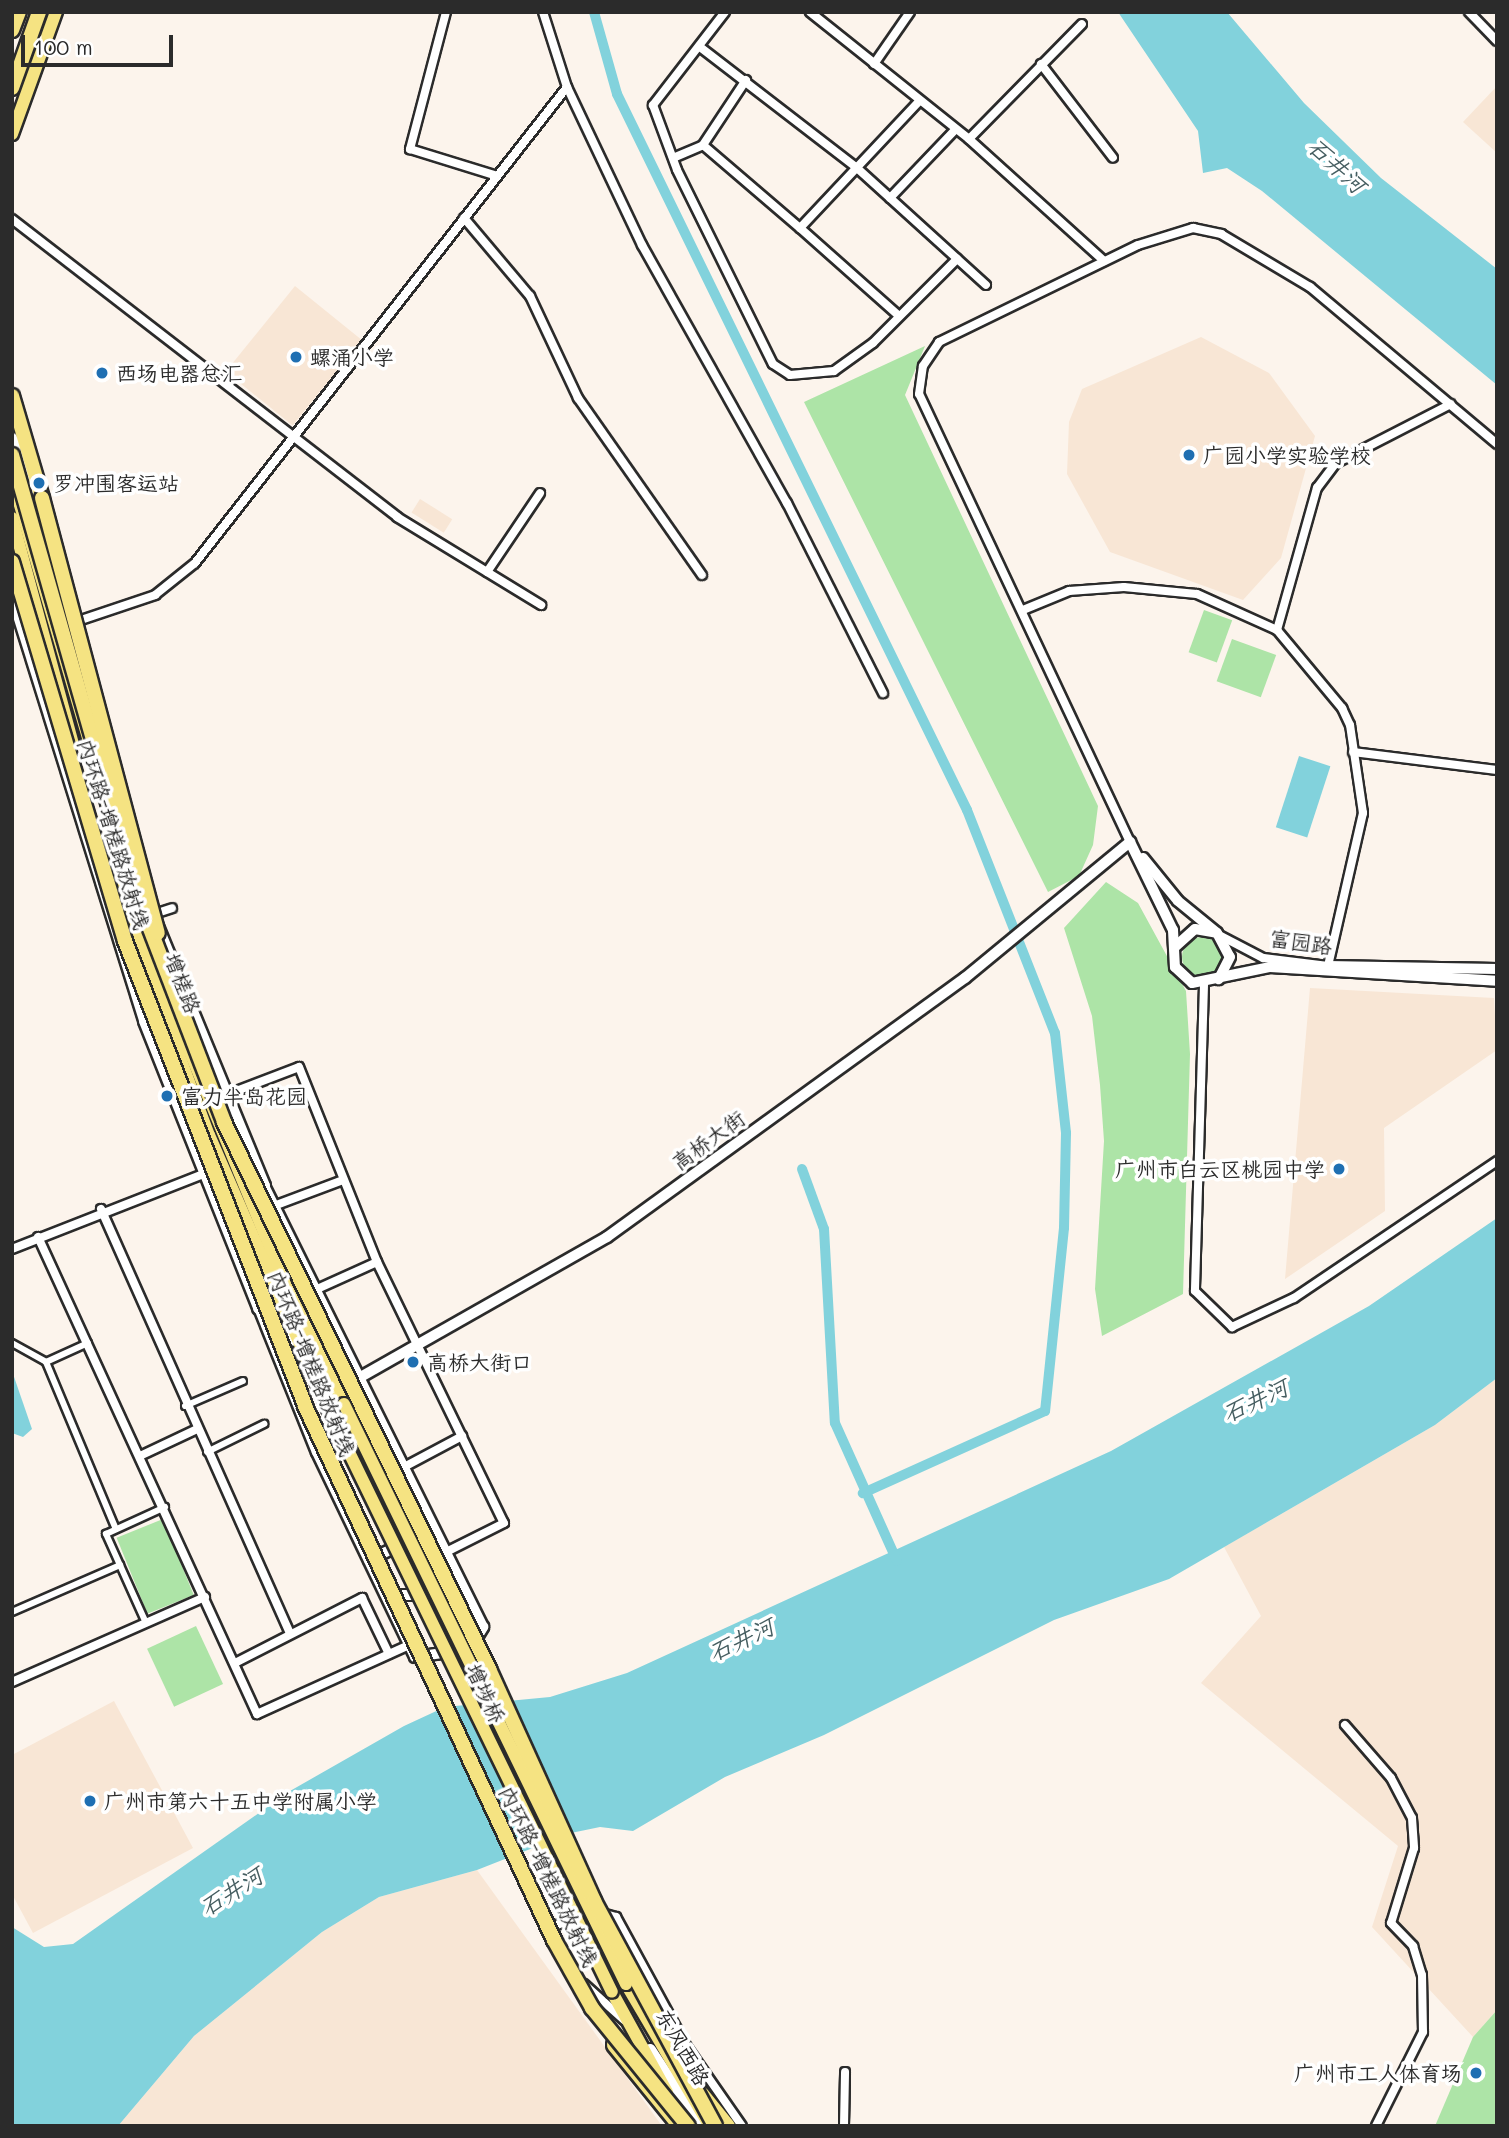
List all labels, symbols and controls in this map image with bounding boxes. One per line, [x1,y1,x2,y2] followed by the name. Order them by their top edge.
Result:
[24,21,177,65] scale bar
[34,33,93,60] text: 100 m
[1302,131,1372,199] water label: 石井河
[310,344,394,370] place label: 螺涌小学
[288,349,304,365] marker: 螺涌小学
[116,360,242,386] place label: 西场电器总汇
[94,365,110,381] marker: 西场电器总汇
[1203,442,1371,468] place label: 广园小学实验学校
[1181,447,1197,463] marker: 广园小学实验学校
[53,470,179,496] place label: 罗冲围客运站
[31,475,47,491] marker: 罗冲围客运站
[73,736,155,932] street label: 内环路-增槎路放射线
[1268,925,1334,959] street label: 富园路
[160,949,206,1017] street label: 增槎路
[181,1083,307,1109] place label: 富力半岛花园
[159,1088,175,1104] marker: 富力半岛花园
[667,1105,749,1175] street label: 高桥大街
[1115,1156,1325,1182] place label: 广州市白云区桃园中学
[1331,1161,1347,1177] marker: 广州市白云区桃园中学
[263,1267,361,1459] street label: 内环路-增槎路放射线
[427,1349,532,1375] place label: 高桥大街口
[405,1354,421,1370] marker: 高桥大街口
[1218,1373,1292,1427] water label: 石井河
[704,1612,778,1666] water label: 石井河
[461,1659,511,1727] street label: 增埗桥
[494,1782,604,1970] street label: 内环路-增槎路放射线
[104,1788,377,1814] place label: 广州市第六十五中学附属小学
[82,1793,98,1809] marker: 广州市第六十五中学附属小学
[194,1861,268,1921] water label: 石井河
[651,2004,715,2090] street label: 东风西路
[1294,2060,1462,2086] place label: 广州市工人体育场
[1468,2065,1484,2081] marker: 广州市工人体育场

